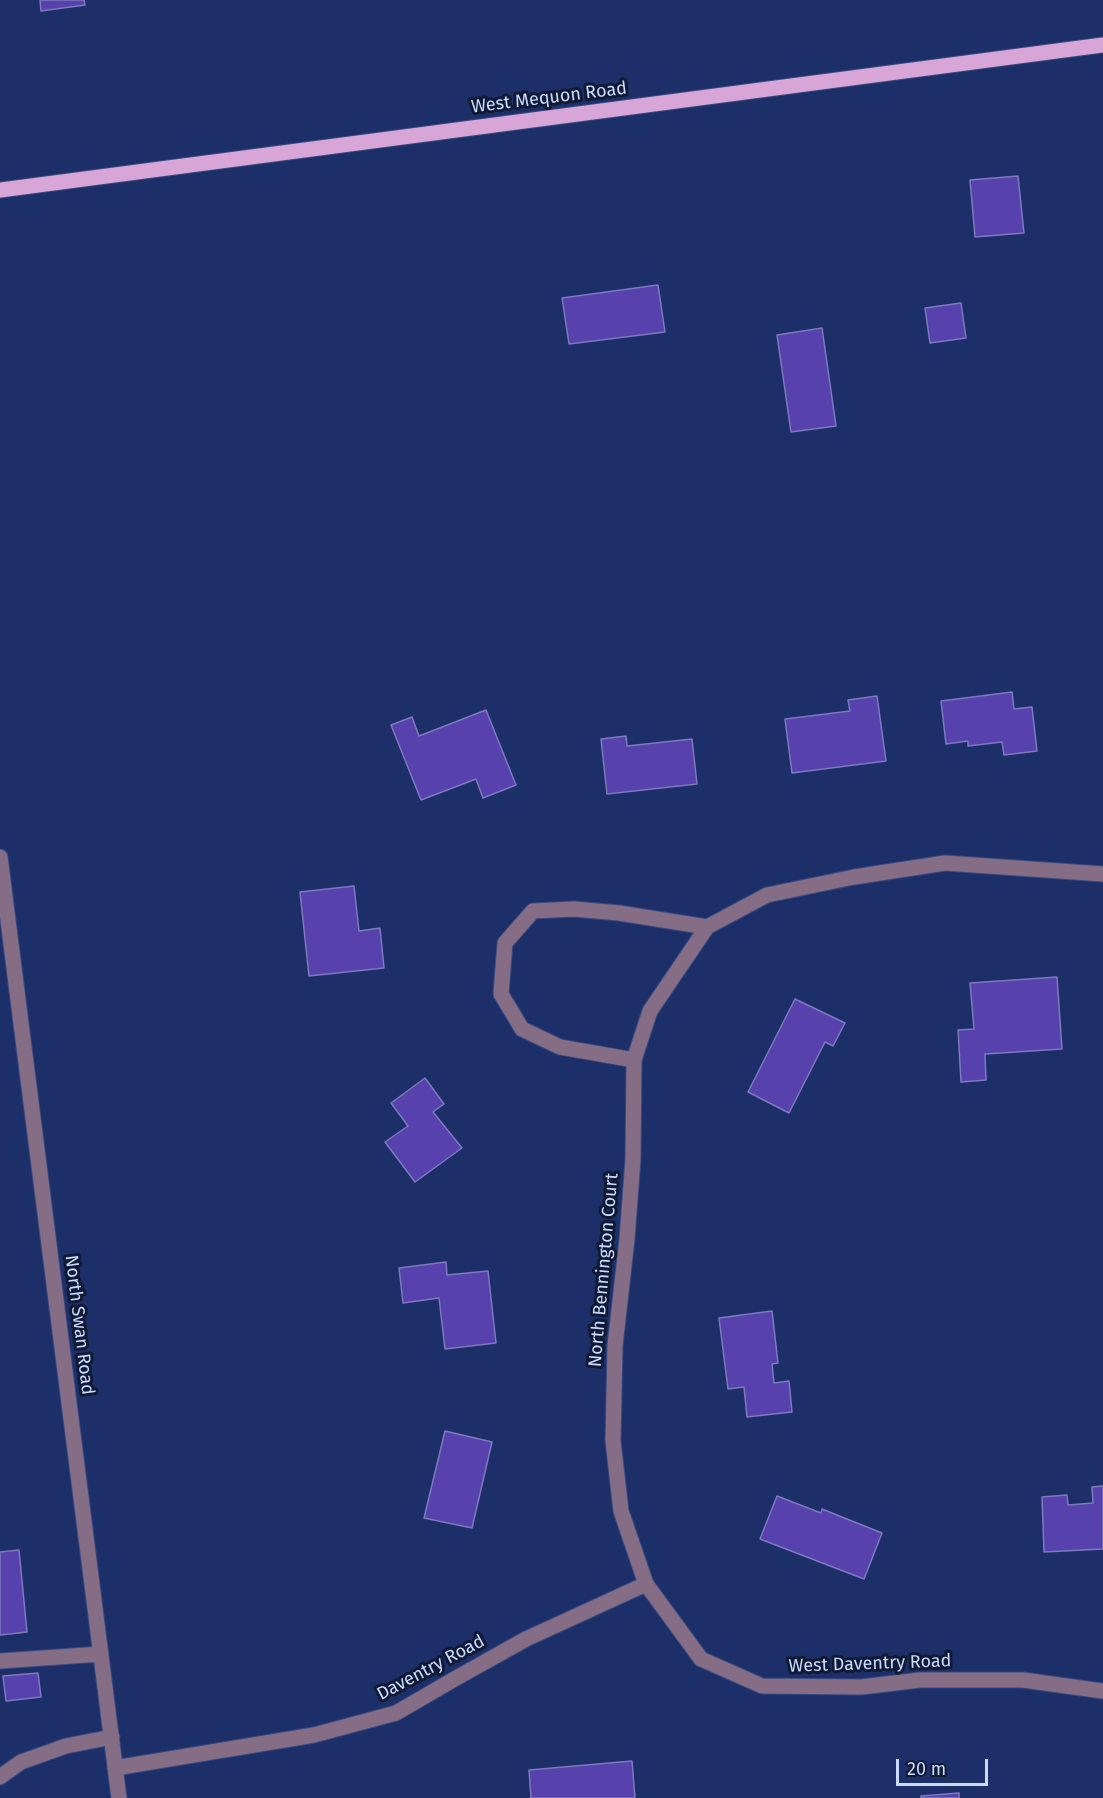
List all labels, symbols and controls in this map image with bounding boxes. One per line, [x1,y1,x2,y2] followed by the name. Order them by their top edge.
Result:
[470,78,628,118] street label: West Mequon Road
[585,1172,623,1368] street label: North Bennington Court
[60,1254,98,1396] street label: North Swan Road
[374,1631,488,1705] street label: Daventry Road
[788,1650,952,1678] street label: West Daventry Road
[899,1747,990,1785] scale bar
[907,1758,946,1780] text: 20 m

